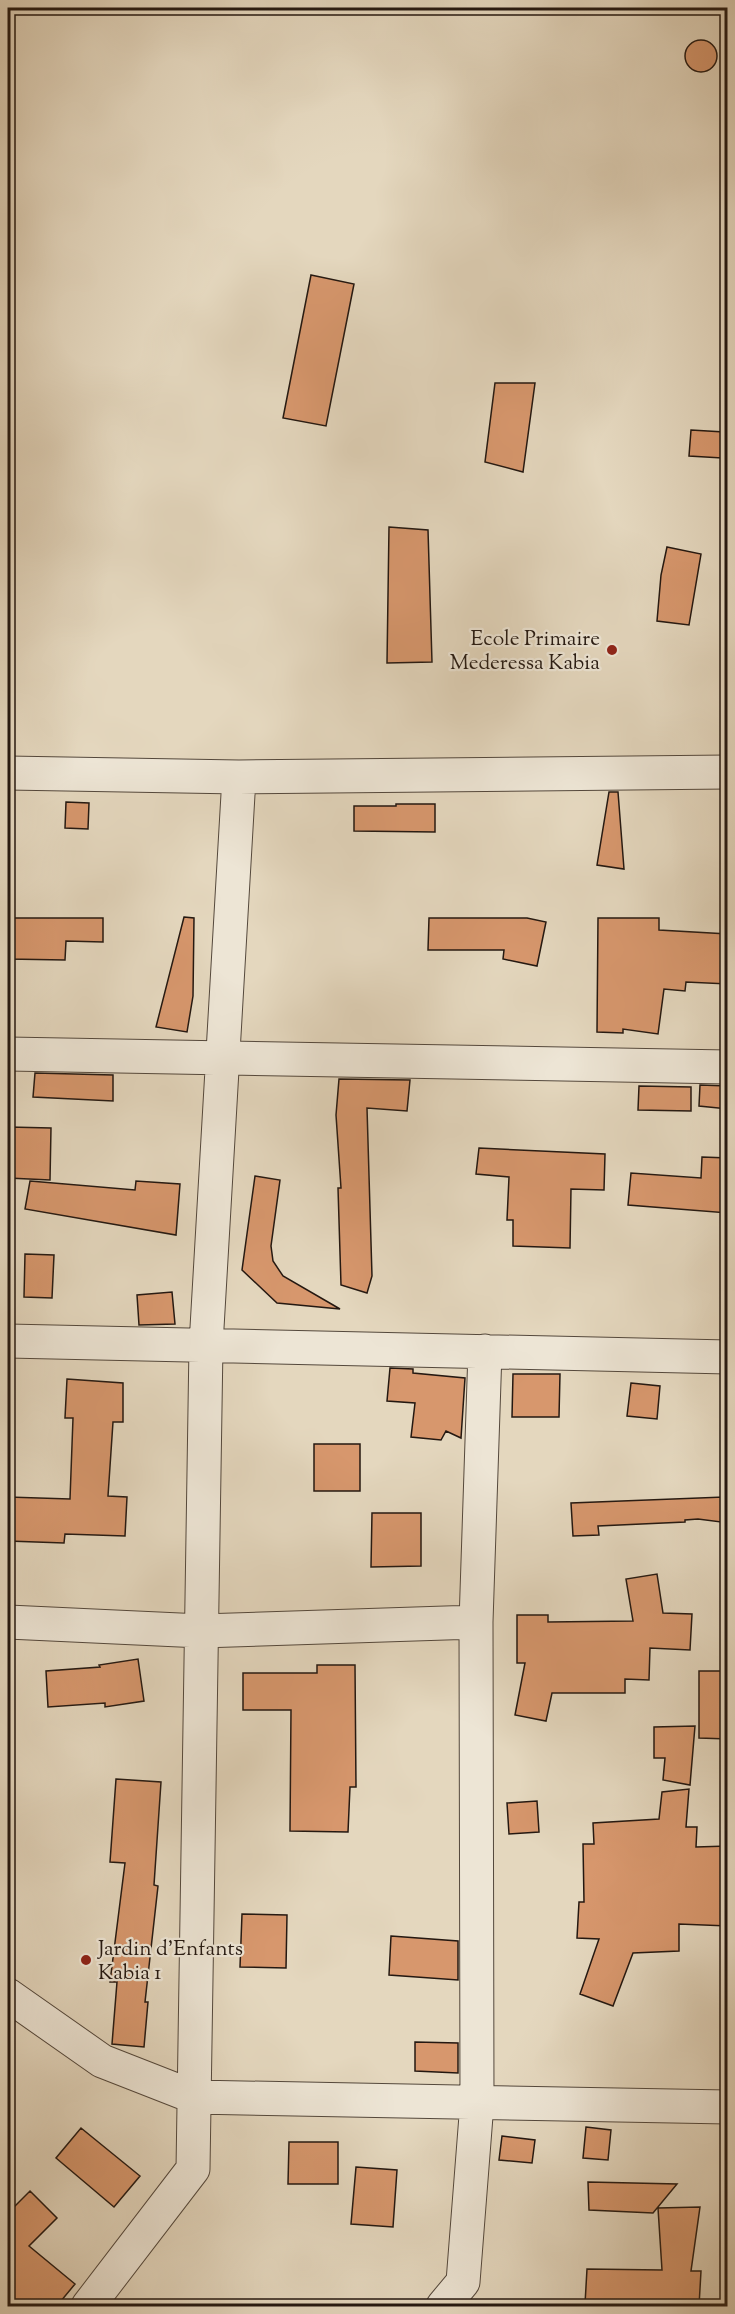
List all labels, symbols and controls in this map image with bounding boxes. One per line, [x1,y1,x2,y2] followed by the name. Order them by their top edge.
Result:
[450,625,600,679] place label: Ecole Primaire Mederessa Kabia
[605,643,619,657] marker: Ecole Primaire Mederessa Kabia
[97,1935,243,1989] place label: Jardin d'Enfants Kabia 1
[79,1953,93,1967] marker: Jardin d'Enfants Kabia 1

